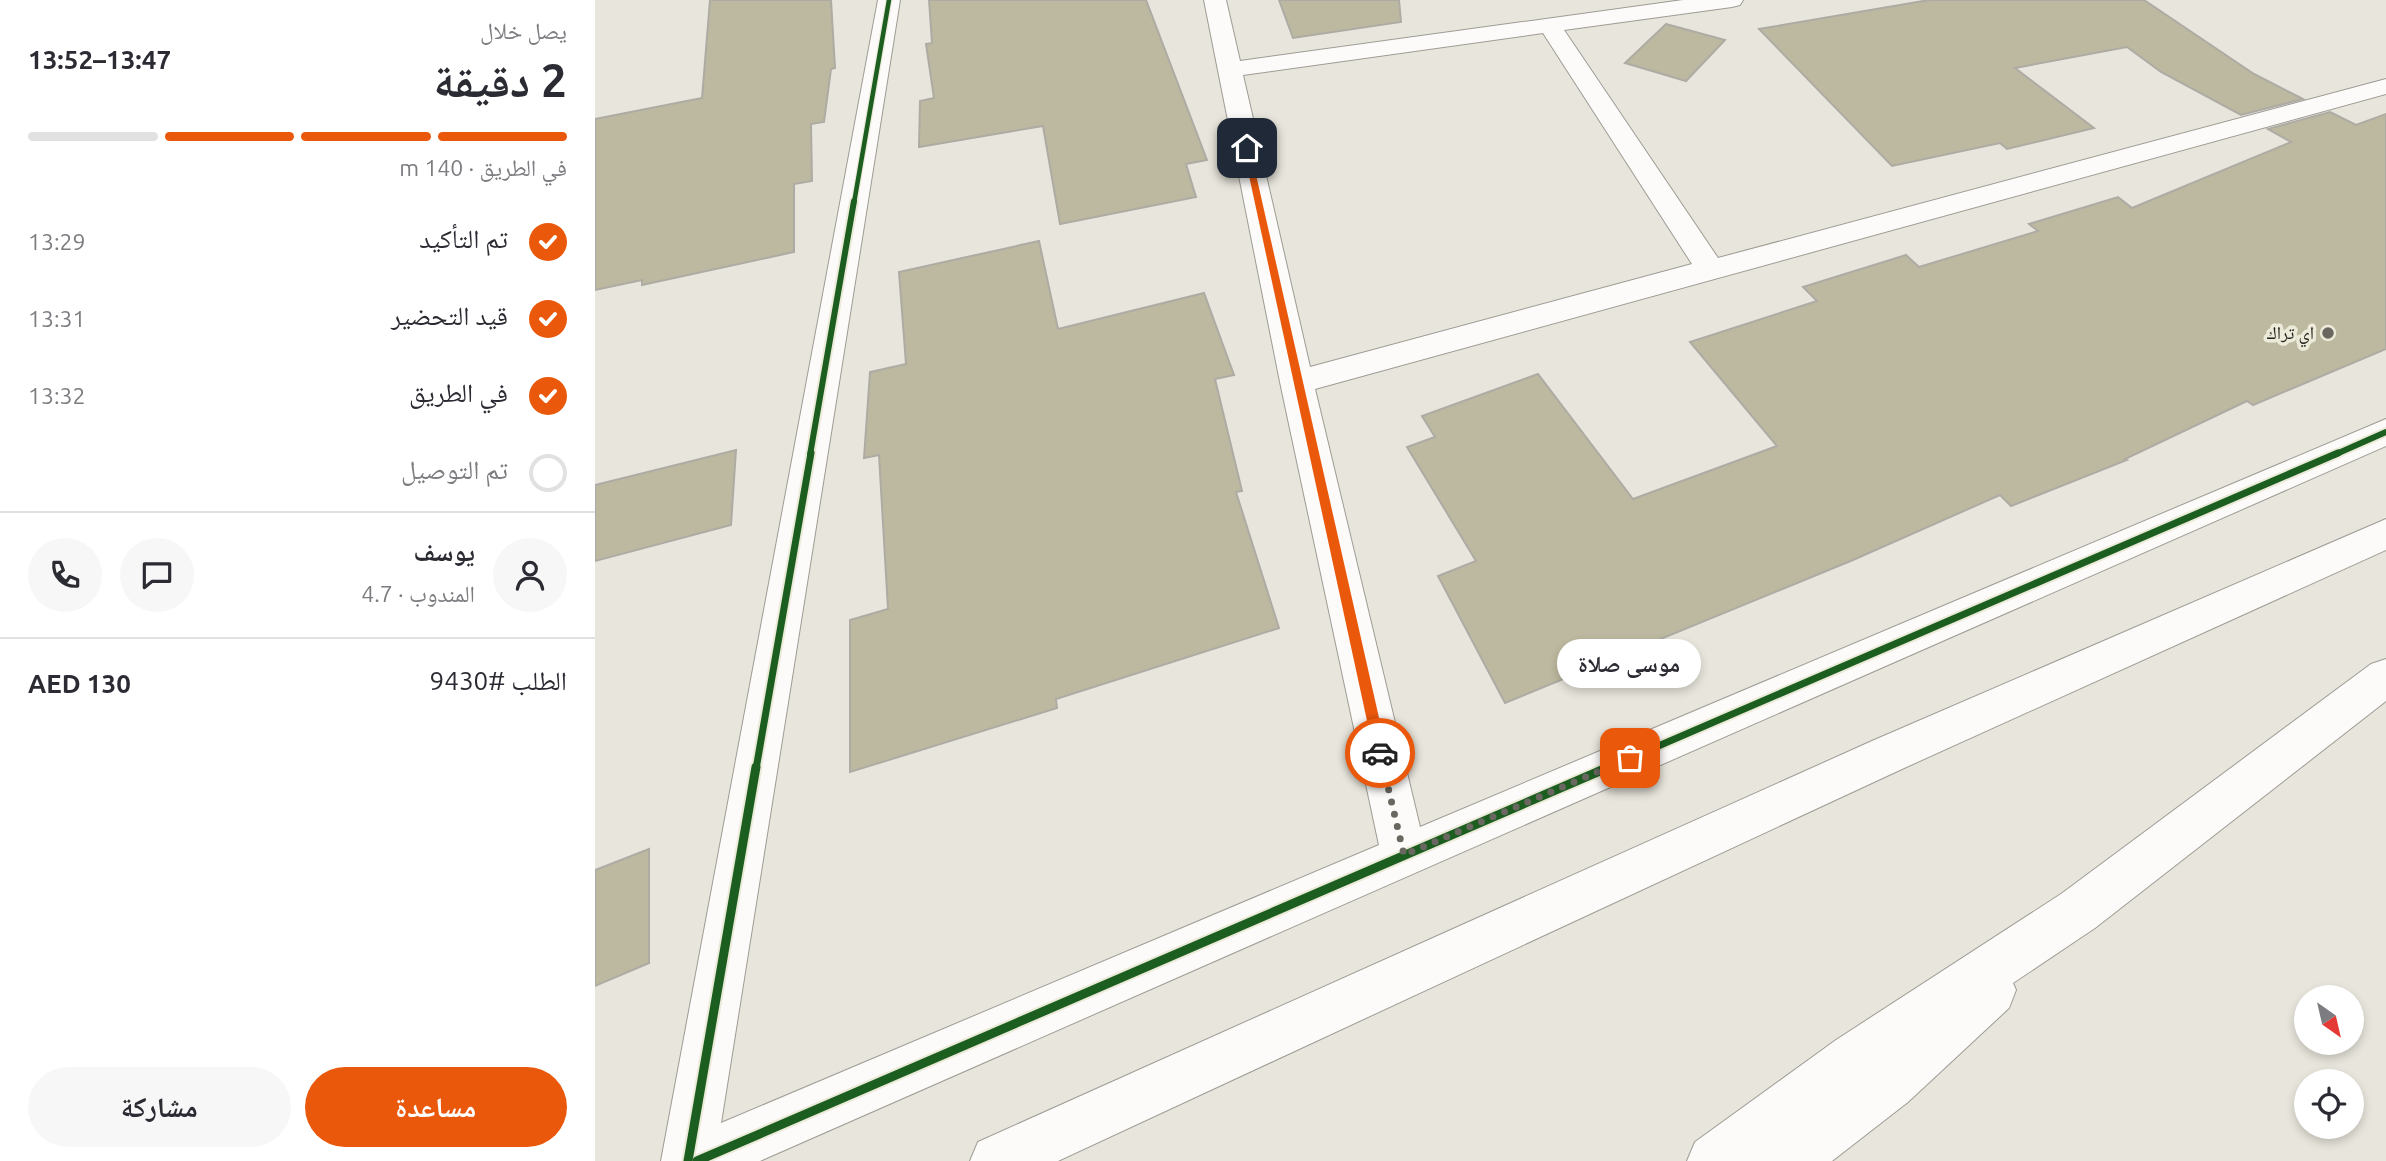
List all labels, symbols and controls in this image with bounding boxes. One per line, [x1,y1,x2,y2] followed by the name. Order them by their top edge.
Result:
[480,18,567,43] text: يصل خلال
[28,45,171,74] text: 13:47–13:52
[434,54,567,106] text: 2 دقيقة
[1217,118,1277,178] pin
[1228,129,1266,167] icon: home
[399,155,567,180] text: في الطريق · 140 m
[529,223,567,261] icon: check
[419,224,508,253] text: تم التأكيد
[28,229,86,254] text: 13:29
[529,300,567,338] icon: check
[391,301,508,330] text: قيد التحضير
[28,306,86,331] text: 13:31
[2267,322,2314,348] place label: اي تراك
[2320,325,2336,341] marker: اي تراك
[529,377,567,415] icon: check
[409,378,508,407] text: في الطريق
[28,383,86,408] text: 13:32
[401,455,508,484] text: تم التوصيل
[414,537,475,566] text: يوسف
[28,538,102,612] button: phone
[120,538,194,612] button: chat
[493,538,567,612] button: person
[361,581,475,606] text: المندوب · 4.7
[1558,639,1702,688] callout: موسى صلاة
[1578,651,1680,676] text: موسى صلاة
[430,666,567,695] text: الطلب #9430
[28,669,131,698] text: AED 130
[1345,718,1415,788] courier
[1600,728,1660,788] pin
[1361,734,1399,772] icon: car
[1611,739,1649,777] icon: bag
[2294,985,2364,1055] north arrow
[2294,985,2364,1139] map controls
[28,1067,291,1147] button: مشاركة
[305,1067,567,1147] button: مساعدة
[2294,1069,2364,1139] button: locate

